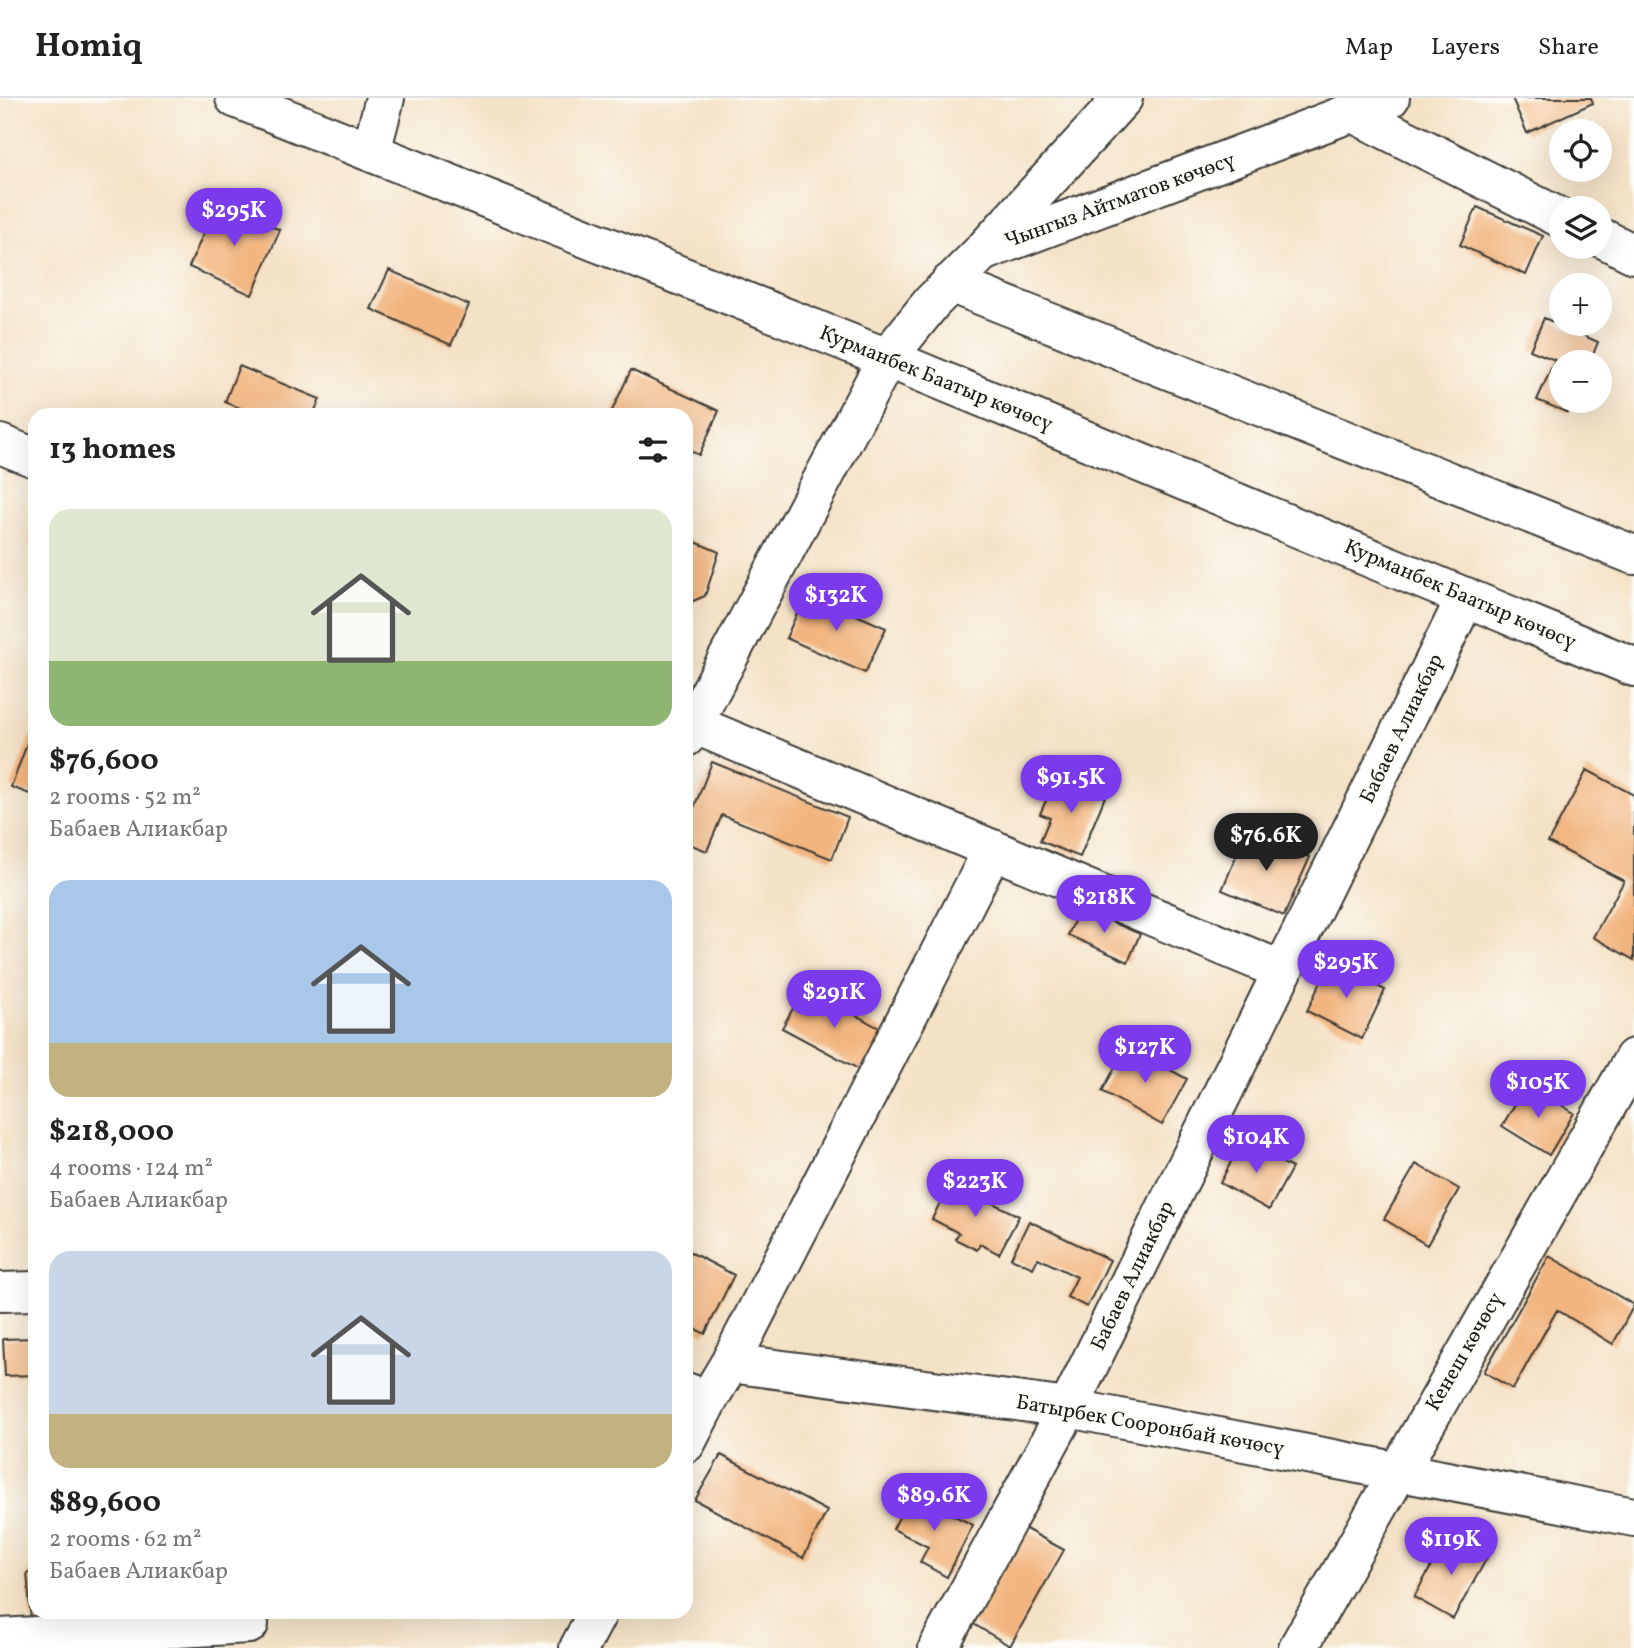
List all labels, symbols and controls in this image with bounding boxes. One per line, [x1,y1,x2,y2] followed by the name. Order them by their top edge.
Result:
[35,25,142,71] text: Homiq
[1345,31,1393,65] text: Map
[1431,31,1500,65] text: Layers
[1538,31,1599,65] text: Share
[1549,119,1612,413] map controls
[1549,119,1612,182] button: locate
[1001,146,1239,256] street label: Чынгыз Айтматов көчөсү
[185,188,283,248] pin: $295K
[202,195,267,227] text: $295K
[1549,196,1612,259] button: layers
[1549,273,1612,336] button: +
[815,319,1057,439] street label: Курманбек Баатыр көчөсү
[1549,350,1612,413] button: −
[49,429,176,471] text: 13 homes
[634,431,672,469] icon: filters
[1340,533,1580,657] street label: Курманбек Баатыр көчөсү
[298,555,424,681] icon: home
[787,574,885,633] pin: $132K
[805,580,867,612] text: $132K
[1353,649,1451,809] street label: Бабаев Алиакбар
[49,740,159,782] text: $76,600
[1014,756,1128,815] pin: $91.5K
[1037,762,1105,794] text: $91.5K
[49,782,201,814] text: 2 rooms · 52 m²
[49,814,228,846] text: Бабаев Алиакбар
[1209,814,1323,873] pin: $76.6K
[1230,820,1302,852] text: $76.6K
[1055,876,1153,935] pin: $218K
[1072,882,1136,914] text: $218K
[298,926,424,1052] icon: home
[1297,940,1395,1000] pin: $295K
[1314,947,1379,979] text: $295K
[785,970,883,1030] pin: $291K
[802,977,866,1009] text: $291K
[1096,1026,1194,1085] pin: $127K
[1114,1032,1176,1064] text: $127K
[1489,1060,1587,1120] pin: $105K
[1506,1067,1570,1099] text: $105K
[49,1111,174,1153] text: $218,000
[1207,1116,1305,1175] pin: $104K
[1223,1122,1289,1154] text: $104K
[49,1153,213,1185] text: 4 rooms · 124 m²
[926,1160,1024,1219] pin: $223K
[943,1166,1007,1198] text: $223K
[49,1185,228,1217] text: Бабаев Алиакбар
[1084,1196,1182,1356] street label: Бабаев Алиакбар
[1419,1287,1511,1417] street label: Кенеш көчөсү
[298,1297,424,1423] icon: home
[1014,1388,1286,1464] street label: Батырбек Сооронбай көчөсү
[877,1474,991,1533] pin: $89.6K
[897,1480,971,1512] text: $89.6K
[49,1482,161,1524] text: $89,600
[1402,1518,1500,1577] pin: $119K
[49,1524,201,1556] text: 2 rooms · 62 m²
[1421,1524,1481,1556] text: $119K
[49,1556,228,1588] text: Бабаев Алиакбар

